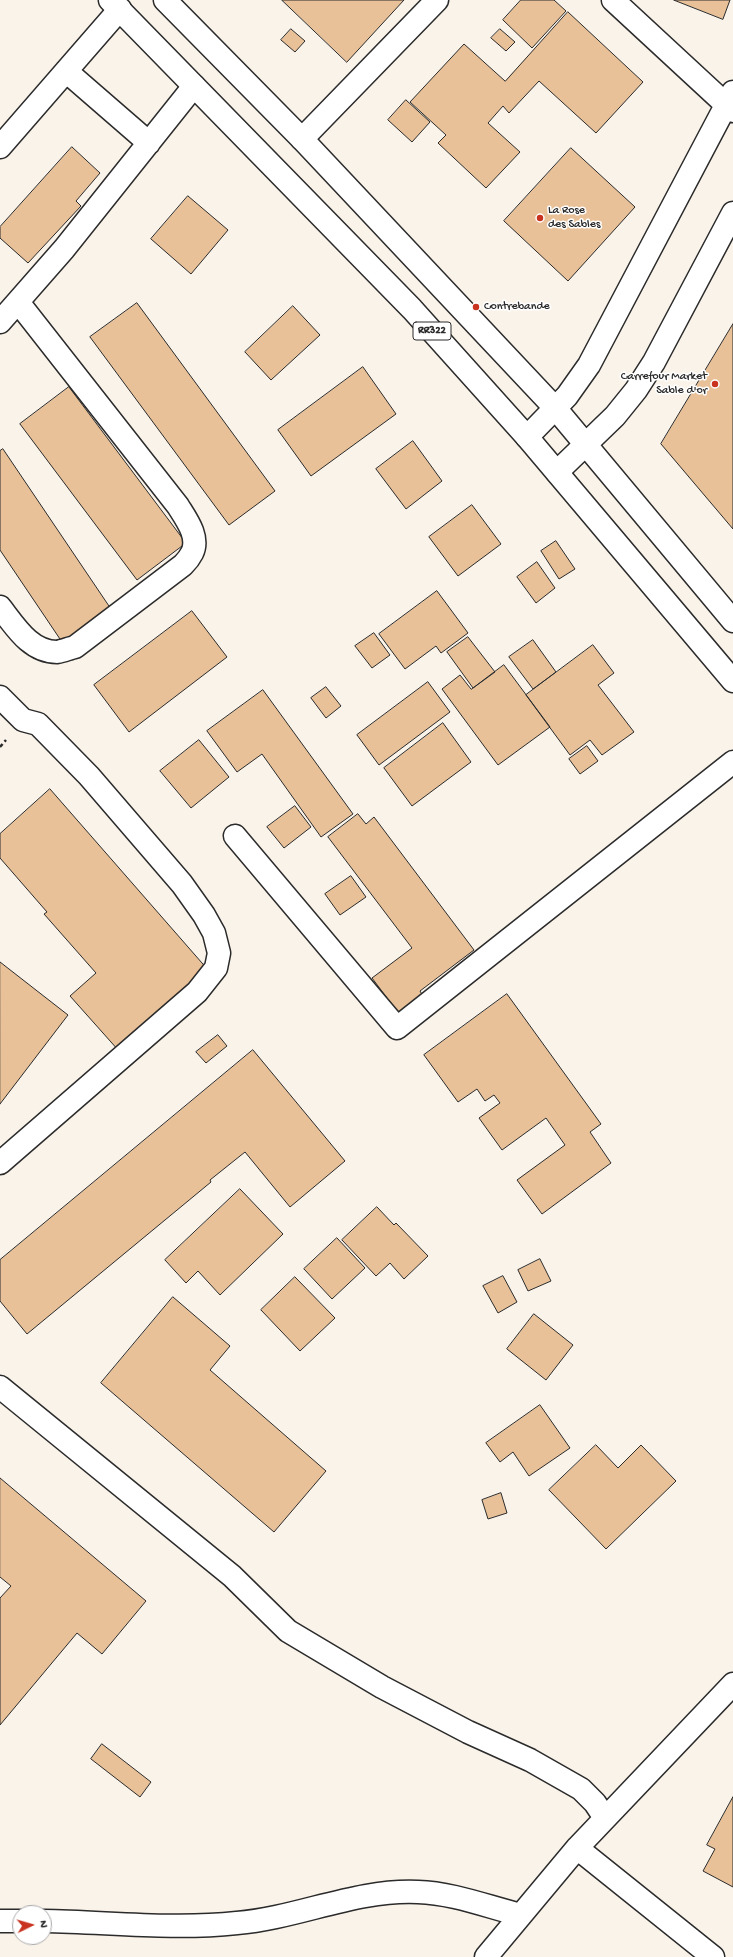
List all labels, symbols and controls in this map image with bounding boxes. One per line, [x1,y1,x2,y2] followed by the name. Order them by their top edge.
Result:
[548,204,600,232] place label: La Rose des Sables
[535,213,545,223] marker: La Rose des Sables
[484,300,550,314] place label: Contrebande
[471,302,481,312] marker: Contrebande
[413,322,451,340] road number: RR322
[621,370,707,398] place label: Carrefour Market Sable d'or
[710,379,720,389] marker: Carrefour Market Sable d'or
[12,1905,52,1945] north arrow
[37,1920,49,1928] text: N

